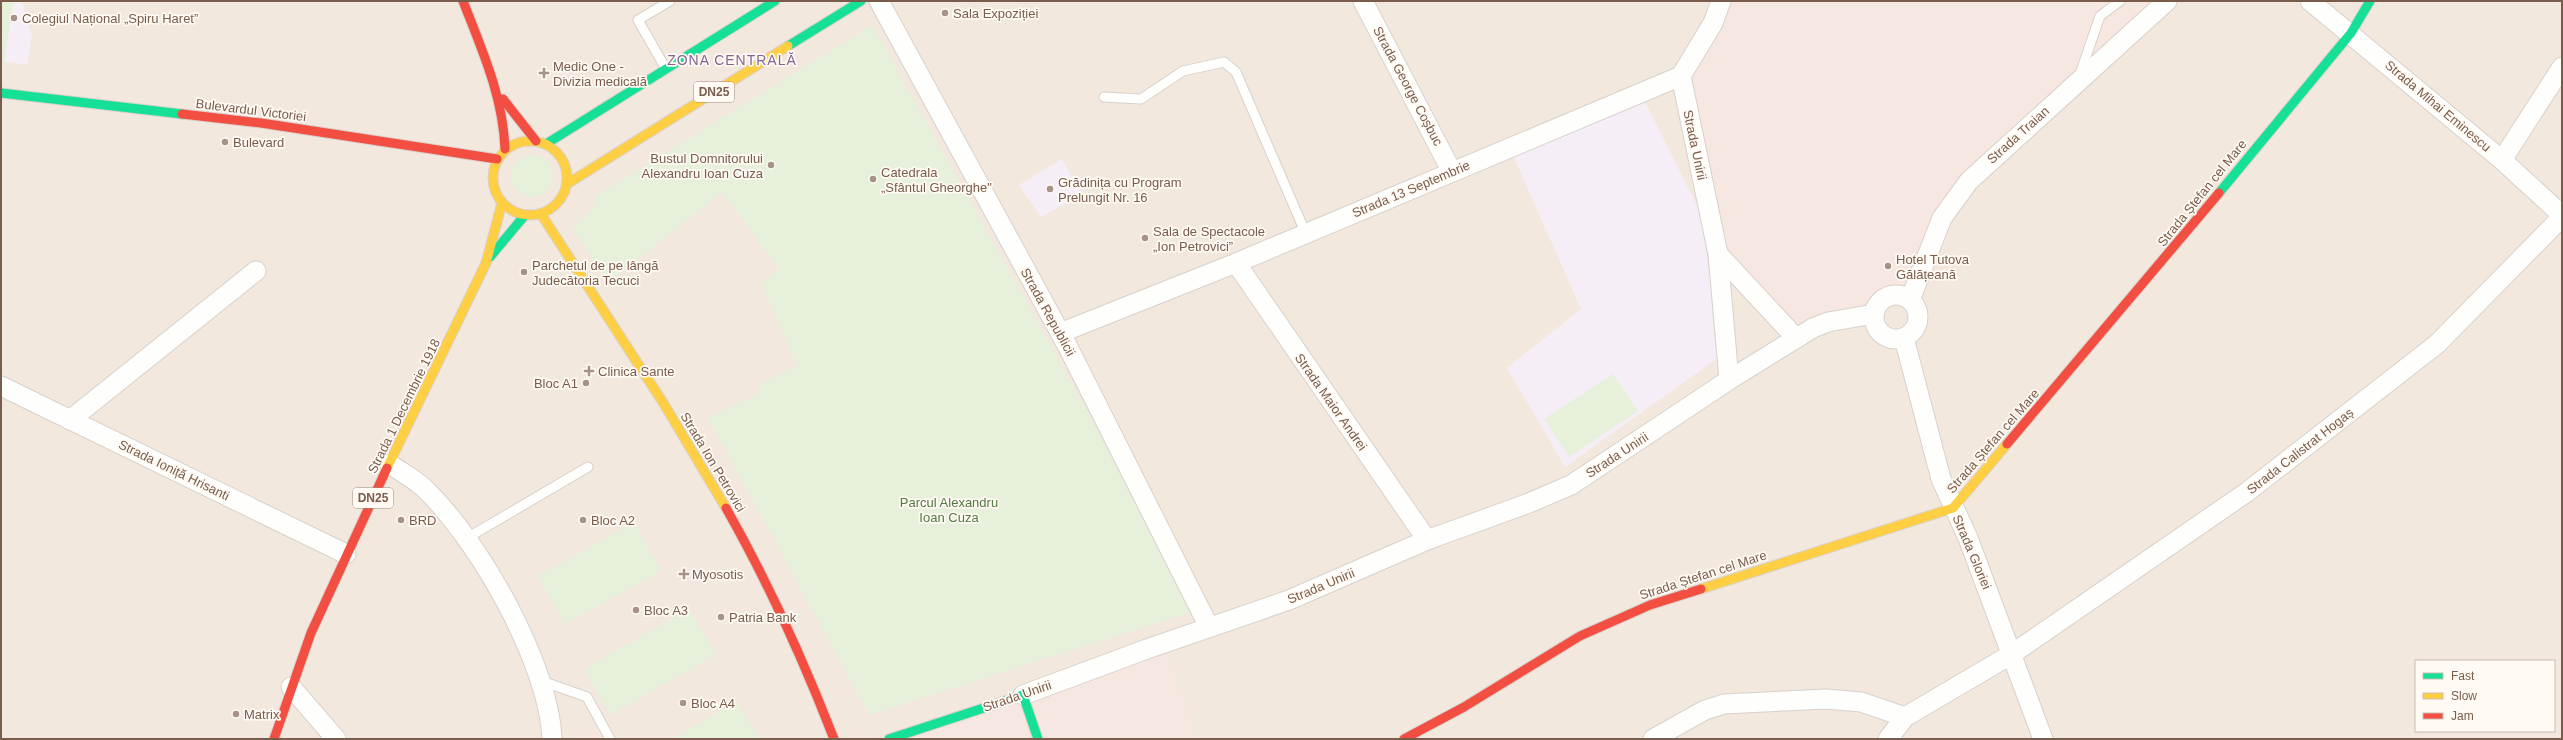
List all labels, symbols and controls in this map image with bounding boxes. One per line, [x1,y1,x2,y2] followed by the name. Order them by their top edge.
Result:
[953,6,1038,21] place label: Sala Expoziției
[940,8,950,18] marker: Sala Expoziției
[22,11,198,26] place label: Colegiul Național „Spiru Haret”
[9,13,19,23] marker: Colegiul Național „Spiru Haret”
[1370,24,1446,149] street label: Strada George Coșbuc
[667,52,797,68] district label: ZONA CENTRALĂ
[2382,57,2494,155] street label: Strada Mihai Eminescu
[553,59,648,89] place label: Medic One - Divizia medicală
[538,67,550,79] marker: Medic One - Divizia medicală
[694,82,734,102] road number: DN25
[195,96,307,124] street label: Bulevardul Victoriei
[1984,103,2052,167] street label: Strada Traian
[1680,108,1710,182] street label: Strada Unirii
[233,135,284,150] place label: Bulevard
[220,137,230,147] marker: Bulevard
[2154,137,2250,249] street label: Strada Ștefan cel Mare
[642,151,764,181] place label: Bustul Domnitorului Alexandru Ioan Cuza
[1350,157,1472,221] street label: Strada 13 Septembrie
[766,160,776,170] marker: Bustul Domnitorului Alexandru Ioan Cuza
[881,165,992,195] place label: Catedrala „Sfântul Gheorghe"
[868,174,878,184] marker: Catedrala „Sfântul Gheorghe"
[1058,175,1182,205] place label: Grădinița cu Program Prelungit Nr. 16
[1045,184,1055,194] marker: Grădinița cu Program Prelungit Nr. 16
[1153,224,1265,254] place label: Sala de Spectacole „Ion Petrovici”
[1140,233,1150,243] marker: Sala de Spectacole „Ion Petrovici”
[1896,252,1970,282] place label: Hotel Tutova Gălățeană
[532,258,659,288] place label: Parchetul de pe lângă Judecătoria Tecuci
[1883,261,1893,271] marker: Hotel Tutova Gălățeană
[1018,265,1078,359] street label: Strada Republicii
[519,267,529,277] marker: Parchetul de pe lângă Judecătoria Tecuci
[365,336,443,476] street label: Strada 1 Decembrie 1918
[1292,351,1370,453] street label: Strada Maior Andrei
[598,364,675,379] place label: Clinica Sante
[583,365,595,377] marker: Clinica Sante
[534,376,578,391] place label: Bloc A1
[581,378,591,388] marker: Bloc A1
[1944,386,2042,496] street label: Strada Ștefan cel Mare
[2244,405,2357,497] street label: Strada Calistrat Hogaș
[677,410,749,515] street label: Strada Ion Petrovici
[1583,429,1651,481] street label: Strada Unirii
[116,437,232,503] street label: Strada Ioniță Hrisanti
[353,488,393,508] road number: DN25
[900,495,998,525] park label: Parcul Alexandru Ioan Cuza
[1950,512,1994,592] street label: Strada Gloriei
[409,513,436,528] place label: BRD
[591,513,635,528] place label: Bloc A2
[396,515,406,525] marker: BRD
[578,515,588,525] marker: Bloc A2
[1637,547,1769,603] street label: Strada Ștefan cel Mare
[1285,565,1357,607] street label: Strada Unirii
[692,567,744,582] place label: Myosotis
[679,569,689,579] marker: Myosotis
[644,603,688,618] place label: Bloc A3
[631,605,641,615] marker: Bloc A3
[729,610,797,625] place label: Patria Bank
[716,612,726,622] marker: Patria Bank
[2415,660,2555,732] legend
[2451,669,2475,683] text: Fast
[981,677,1053,715] street label: Strada Unirii
[2451,689,2477,703] text: Slow
[691,696,735,711] place label: Bloc A4
[678,698,688,708] marker: Bloc A4
[244,707,280,722] place label: Matrix
[231,709,241,719] marker: Matrix
[2451,709,2474,723] text: Jam

